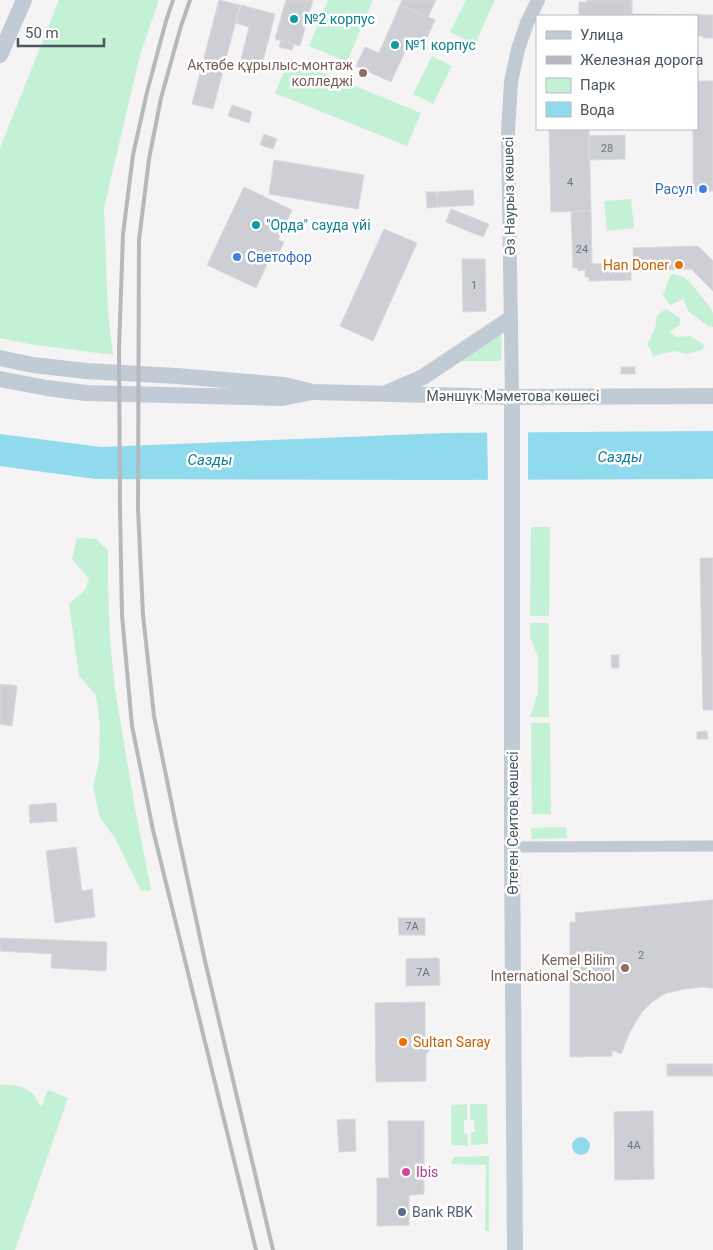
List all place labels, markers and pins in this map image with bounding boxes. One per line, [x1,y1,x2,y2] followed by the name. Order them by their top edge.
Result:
[304,11,375,27] place label: №2 корпус
[288,13,300,25] marker: №2 корпус
[405,37,476,53] place label: №1 корпус
[389,39,401,51] marker: №1 корпус
[187,57,353,89] place label: Ақтөбе құрылыс-монтаж колледжі
[357,67,369,79] marker: Ақтөбе құрылыс-монтаж колледжі
[655,181,693,197] place label: Расул
[697,183,709,195] marker: Расул
[266,217,371,233] place label: "Орда" сауда үйі
[250,219,262,231] marker: "Орда" сауда үйі
[247,249,312,265] place label: Светофор
[231,251,243,263] marker: Светофор
[603,257,669,273] place label: Han Doner
[673,259,685,271] marker: Han Doner
[490,952,615,984] place label: Kemel Bilim International School
[619,962,631,974] marker: Kemel Bilim International School
[413,1034,491,1050] place label: Sultan Saray
[397,1036,409,1048] marker: Sultan Saray
[416,1164,438,1180] place label: Ibis
[400,1166,412,1178] marker: Ibis
[412,1204,473,1220] place label: Bank RBK
[396,1206,408,1218] marker: Bank RBK

